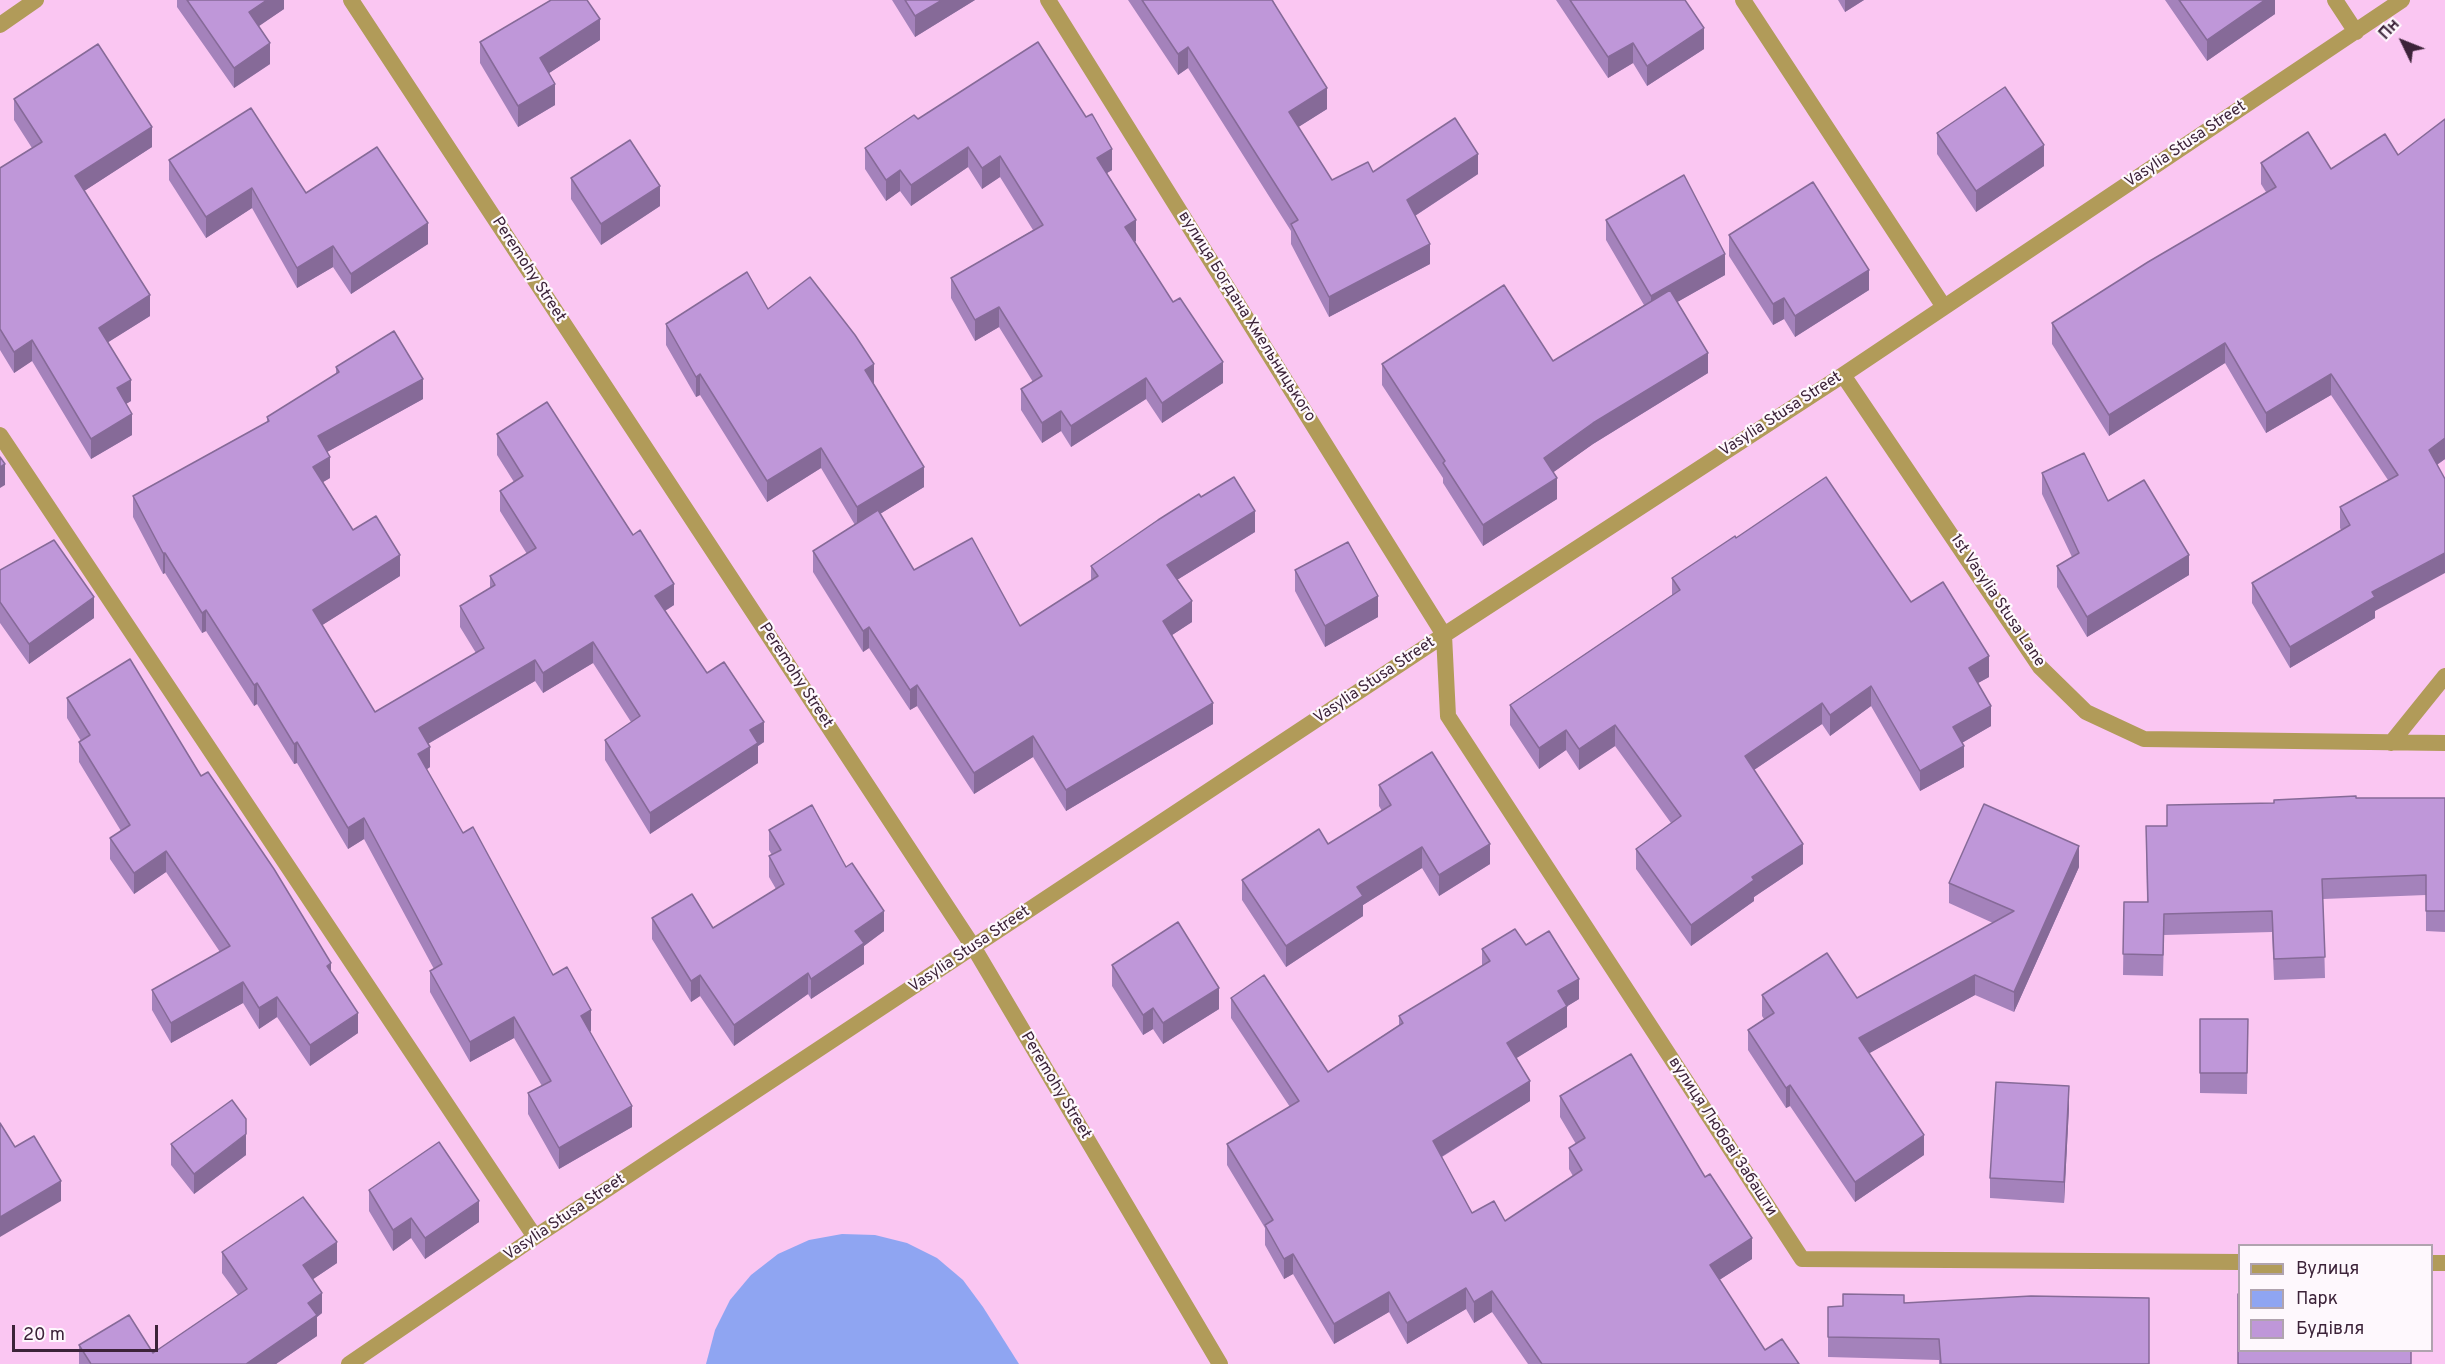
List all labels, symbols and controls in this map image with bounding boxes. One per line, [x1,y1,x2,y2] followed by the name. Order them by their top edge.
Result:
[2373,12,2433,72] north arrow
[2375,15,2405,44] text: Пн
[2122,97,2250,193] street label: Vasylia Stusa Street
[1173,208,1319,426] street label: вулиця Богдана Хмельницького
[487,214,569,326] street label: Peremohy Street
[1716,368,1846,462] street label: Vasylia Stusa Street
[1946,531,2048,671] street label: 1st Vasylia Stusa Lane
[754,620,836,732] street label: Peremohy Street
[1311,633,1439,729] street label: Vasylia Stusa Street
[906,902,1034,998] street label: Vasylia Stusa Street
[1015,1029,1095,1143] street label: Peremohy Street
[1663,1054,1781,1220] street label: вулиця Любові Забашти
[501,1170,629,1266] street label: Vasylia Stusa Street
[2238,1244,2433,1352] legend
[2296,1258,2359,1281] text: Вулиця
[2296,1288,2338,1311] text: Парк
[15,1313,160,1351] scale bar
[2296,1318,2364,1341] text: Будівля
[23,1324,65,1347] text: 20 m

